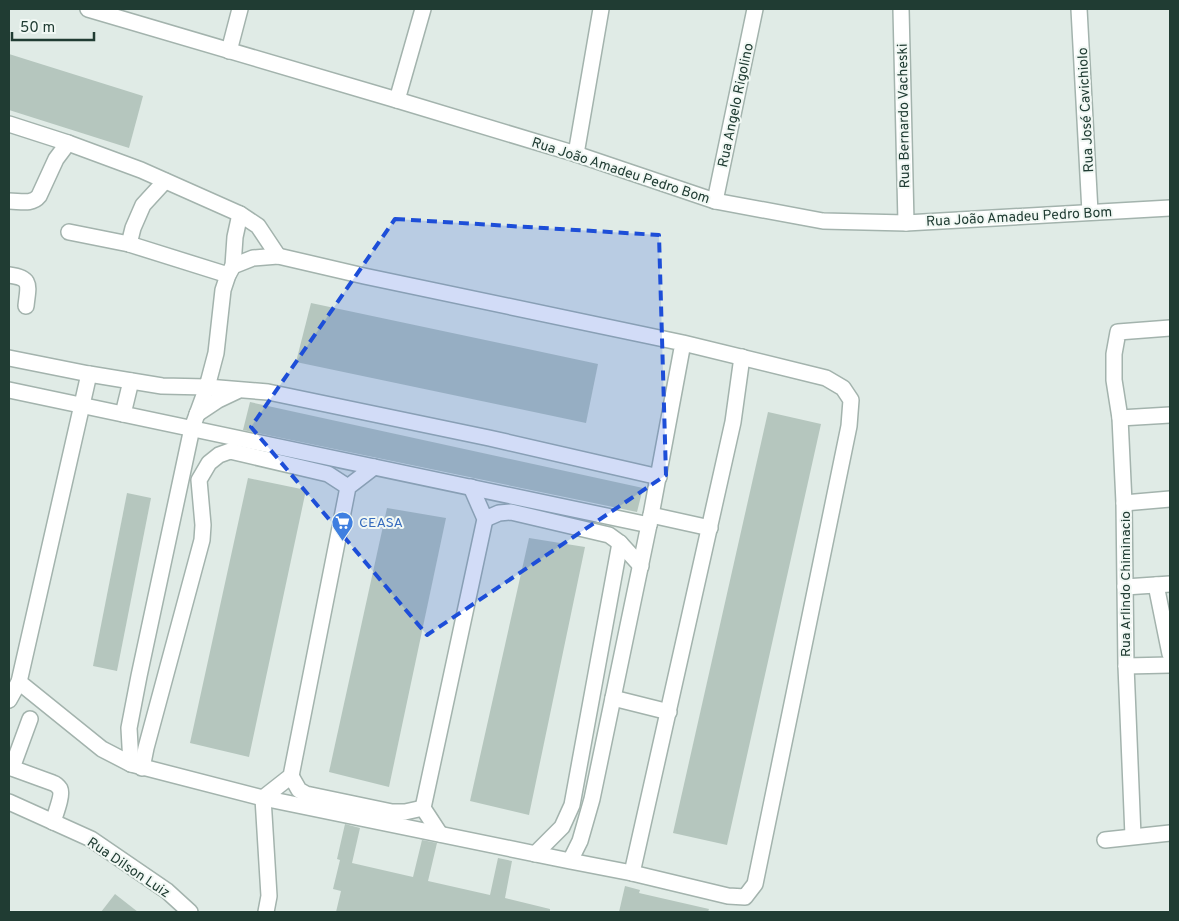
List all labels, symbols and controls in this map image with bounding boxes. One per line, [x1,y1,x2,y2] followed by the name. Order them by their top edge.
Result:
[12,10,95,42] scale bar
[20,19,55,38] text: 50 m
[715,41,758,169] street label: Rua Angelo Rigolino
[895,43,914,189] street label: Rua Bernardo Vacheski
[1075,47,1098,173] street label: Rua José Cavichiolo
[529,135,712,208] street label: Rua João Amadeu Pedro Bom
[926,204,1113,231] street label: Rua João Amadeu Pedro Bom
[331,510,355,541] supermarket icon: CEASA
[1118,511,1135,657] street label: Rua Arlindo Chiminacio
[359,515,403,532] place label: CEASA
[84,834,173,902] street label: Rua Dilson Luiz

